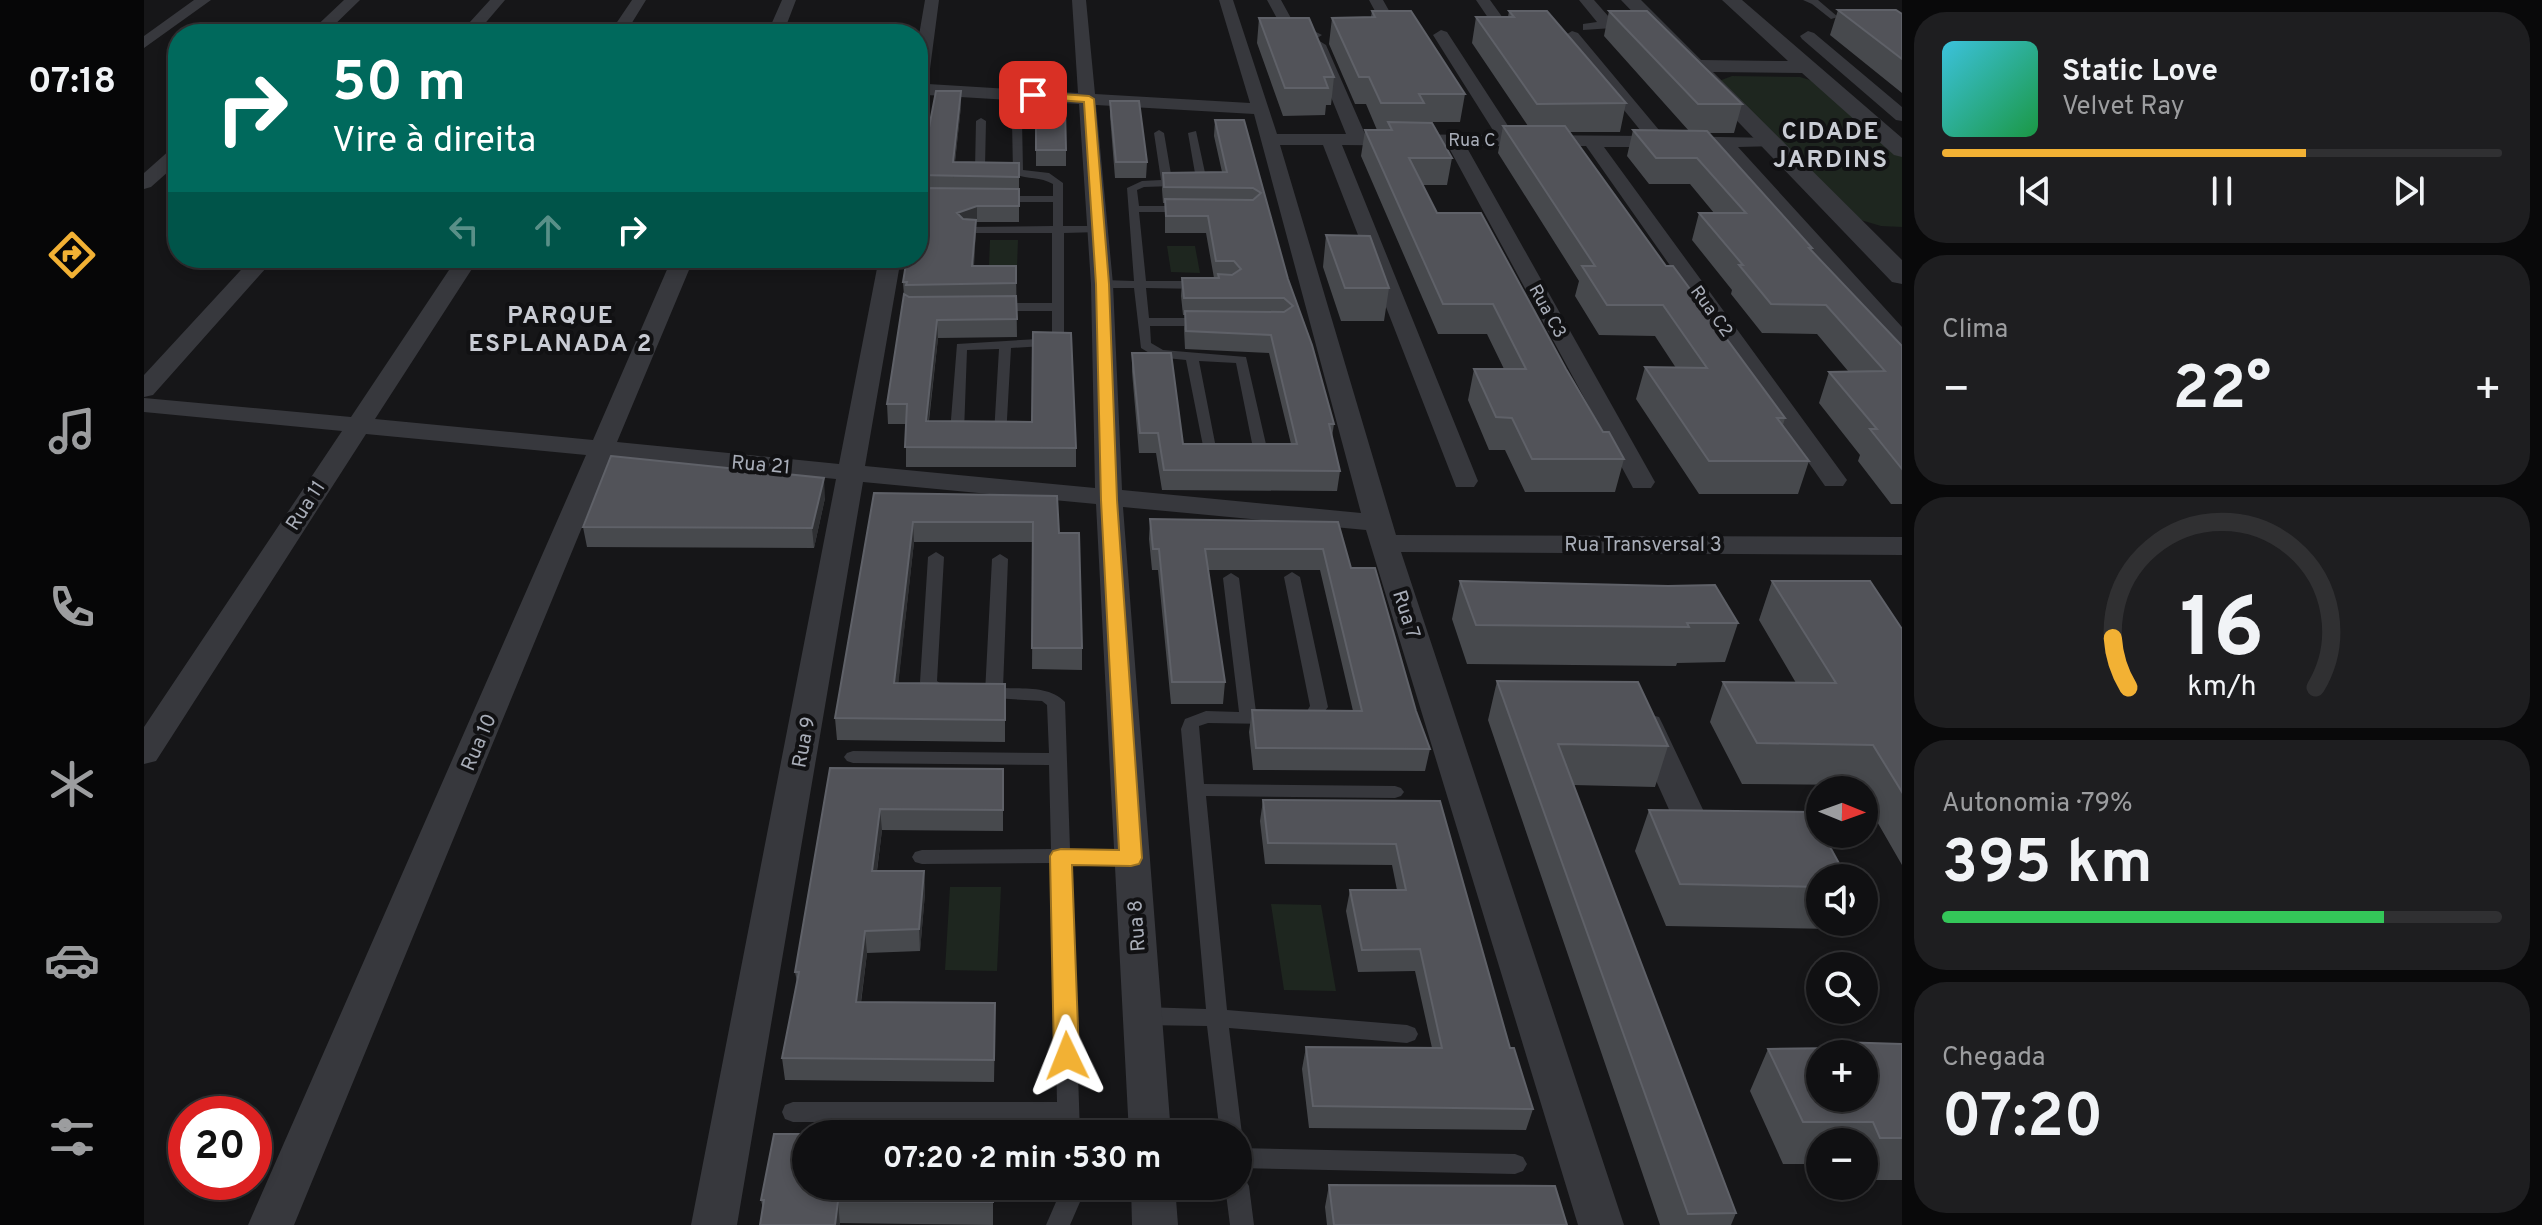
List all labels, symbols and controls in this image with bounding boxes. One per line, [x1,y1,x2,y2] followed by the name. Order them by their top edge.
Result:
[332,50,466,120] text: 50 m
[2062,54,2218,91] text: Static Love
[200,56,304,160] icon: right
[28,60,116,106] text: 07:18
[999,61,1067,129] pin
[1011,73,1055,117] icon: arrive
[2062,91,2185,124] text: Velvet Ray
[1773,118,1889,176] district label: CIDADE JARDINS
[332,119,536,165] text: Vire à direita
[1448,130,1496,153] street label: Rua C
[2013,169,2057,213] icon: previous
[2200,169,2244,213] icon: pause
[2387,169,2431,213] icon: next
[442,208,486,252] icon: left
[526,208,570,252] icon: ahead
[610,208,654,252] icon: right
[44,227,100,283] icon: directions
[1523,281,1571,343] street label: Rua C3
[1684,282,1737,342] street label: Rua C2
[469,302,653,360] district label: PARQUE ESPLANADA 2
[1942,314,2008,347] text: Clima
[2173,354,2271,430] text: 22°
[1942,364,1970,420] text: −
[2474,364,2502,420] text: +
[44,403,100,459] icon: music
[730,450,792,482] street label: Rua 21
[281,476,332,536] street label: Rua 11
[1564,533,1722,559] street label: Rua Transversal 3
[44,579,100,635] icon: phone
[2180,581,2264,686] text: 16
[1385,587,1425,642] street label: Rua 7
[2187,671,2257,707] text: km/h
[456,710,504,775] street label: Rua 10
[787,715,823,770] street label: Rua 9
[44,756,100,812] icon: climate
[1806,776,1878,848] north arrow
[1806,776,1878,1200] map controls
[1942,788,2133,821] text: Autonomia · 79%
[1942,828,2153,904] text: 395 km
[1806,864,1878,936] button: sound
[1123,899,1153,953] street label: Rua 8
[44,932,100,988] icon: car
[1806,952,1878,1024] button: search
[1025,1014,1109,1098] position arrow
[1806,1040,1878,1112] button: +
[1942,1042,2045,1075] text: Chegada
[1942,1082,2103,1158] text: 07:20
[168,1096,272,1200] speed limit sign: 20
[44,1109,100,1165] icon: filters
[1806,1128,1878,1200] button: −
[883,1141,1161,1178] text: 07:20 · 2 min · 530 m

